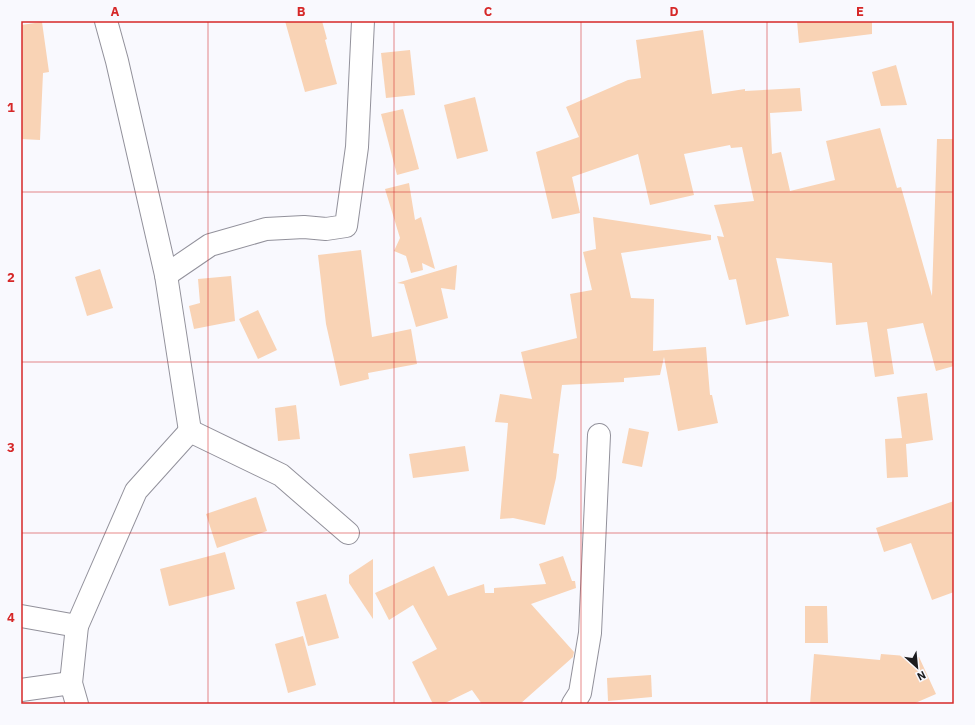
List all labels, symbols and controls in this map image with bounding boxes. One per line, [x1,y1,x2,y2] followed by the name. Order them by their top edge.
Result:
[111,3,120,20] text: A
[297,3,306,20] text: B
[484,3,493,20] text: C
[669,3,679,20] text: D
[856,3,864,20] text: E
[7,99,15,116] text: 1
[7,269,15,286] text: 2
[7,439,15,456] text: 3
[7,609,15,626] text: 4
[897,647,937,687] north arrow
[915,668,928,684] text: N

